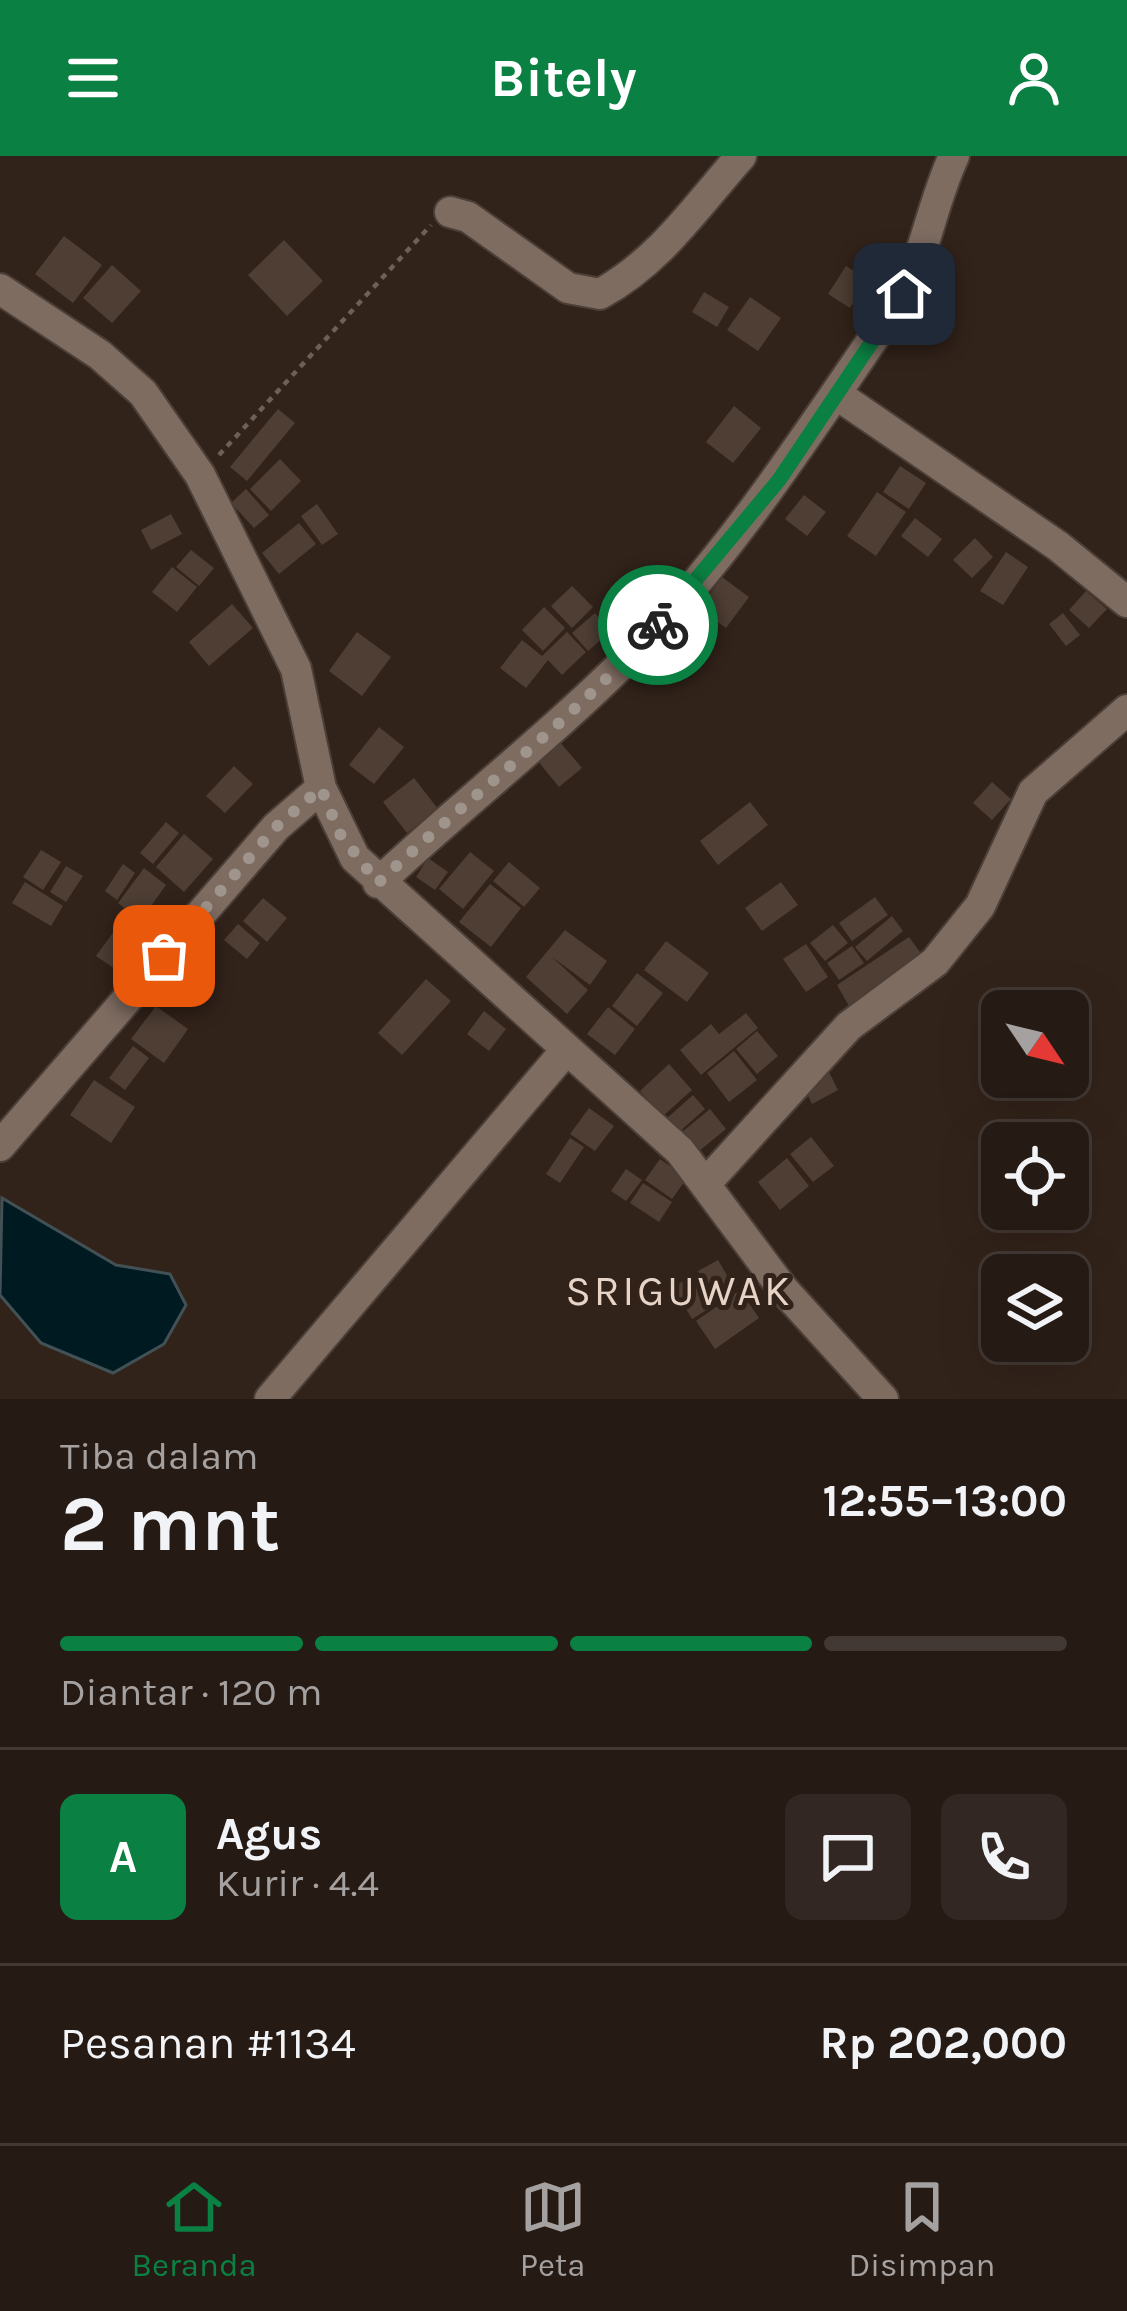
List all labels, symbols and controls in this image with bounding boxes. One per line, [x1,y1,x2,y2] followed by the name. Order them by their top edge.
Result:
[60,45,126,111] icon: menu
[1001,45,1067,111] icon: person
[490,46,637,110] text: Bitely
[853,243,955,345] pin
[871,261,937,327] icon: home
[598,565,718,685] courier
[625,592,691,658] icon: bike
[113,905,215,1007] pin
[131,923,197,989] icon: bag
[981,990,1089,1098] north arrow
[981,990,1089,1362] map controls
[981,1122,1089,1230] button: locate
[981,1254,1089,1362] button: layers
[565,1266,793,1316] district label: SRIGUWAK
[60,1433,258,1479] text: Tiba dalam
[823,1475,1067,1527] text: 12:55–13:00
[60,1478,280,1570] text: 2 mnt
[60,1669,322,1715] text: Diantar · 120 m
[785,1794,911,1920] button: chat
[941,1794,1067,1920] button: phone
[216,1808,322,1860] text: Agus
[109,1831,137,1883] text: A
[216,1860,379,1906] text: Kurir · 4.4
[60,2017,356,2069] text: Pesanan #1134
[820,2017,1067,2069] text: Rp 202,000
[131,2174,257,2284] tab: Beranda
[520,2174,586,2284] tab: Peta
[848,2174,996,2284] tab: Disimpan

